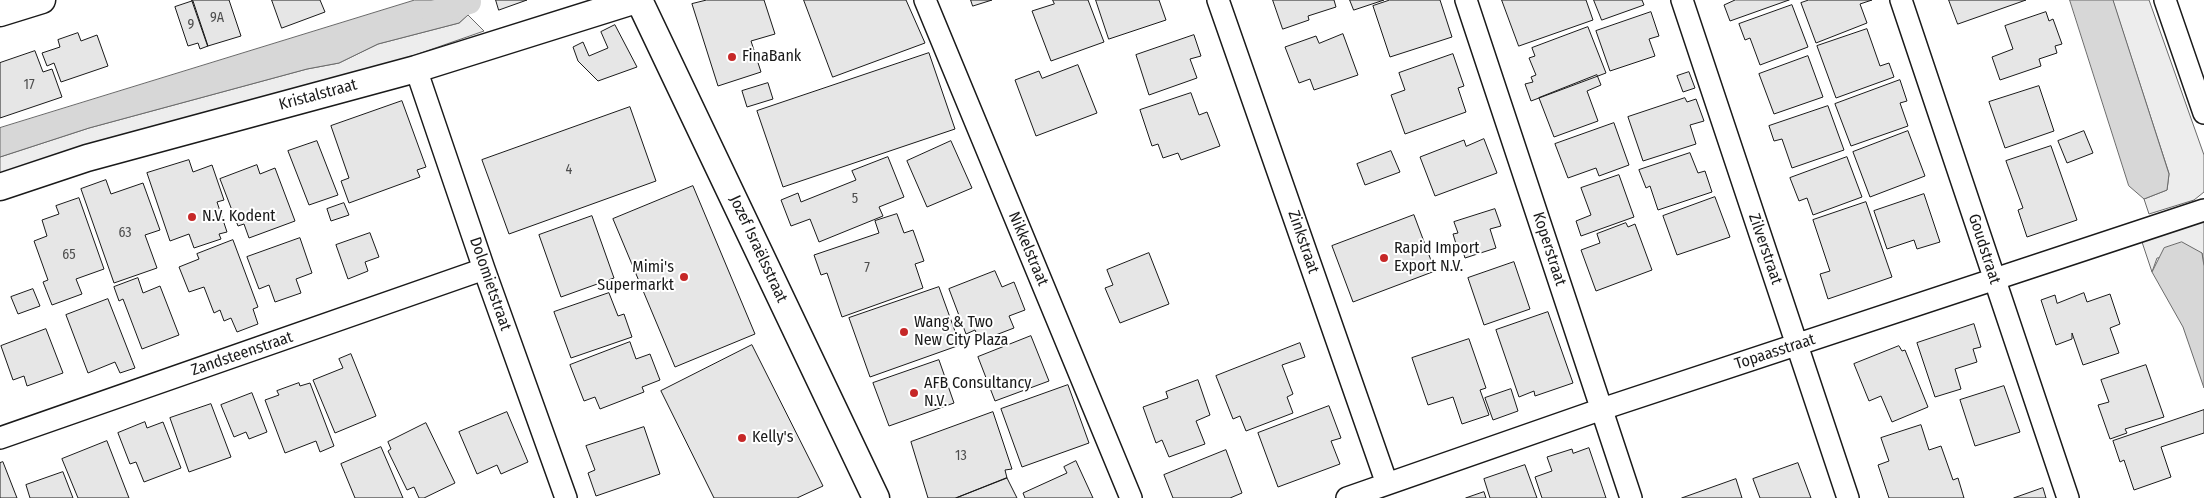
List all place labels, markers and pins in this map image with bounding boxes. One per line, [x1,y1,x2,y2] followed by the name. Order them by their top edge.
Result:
[742,47,801,67] place label: FinaBank
[726,51,738,63] marker: FinaBank
[202,207,276,227] place label: N.V. Kodent
[186,211,198,223] marker: N.V. Kodent
[1394,239,1480,277] place label: Rapid Import Export N.V.
[1378,252,1390,264] marker: Rapid Import Export N.V.
[597,258,674,296] place label: Mimi's Supermarkt
[678,271,690,283] marker: Mimi's Supermarkt
[914,313,1008,351] place label: Wang & Two New City Plaza
[898,326,910,338] marker: Wang & Two New City Plaza
[924,374,1031,412] place label: AFB Consultancy N.V.
[908,387,920,399] marker: AFB Consultancy N.V.
[752,428,793,448] place label: Kelly's
[736,432,748,444] marker: Kelly's

